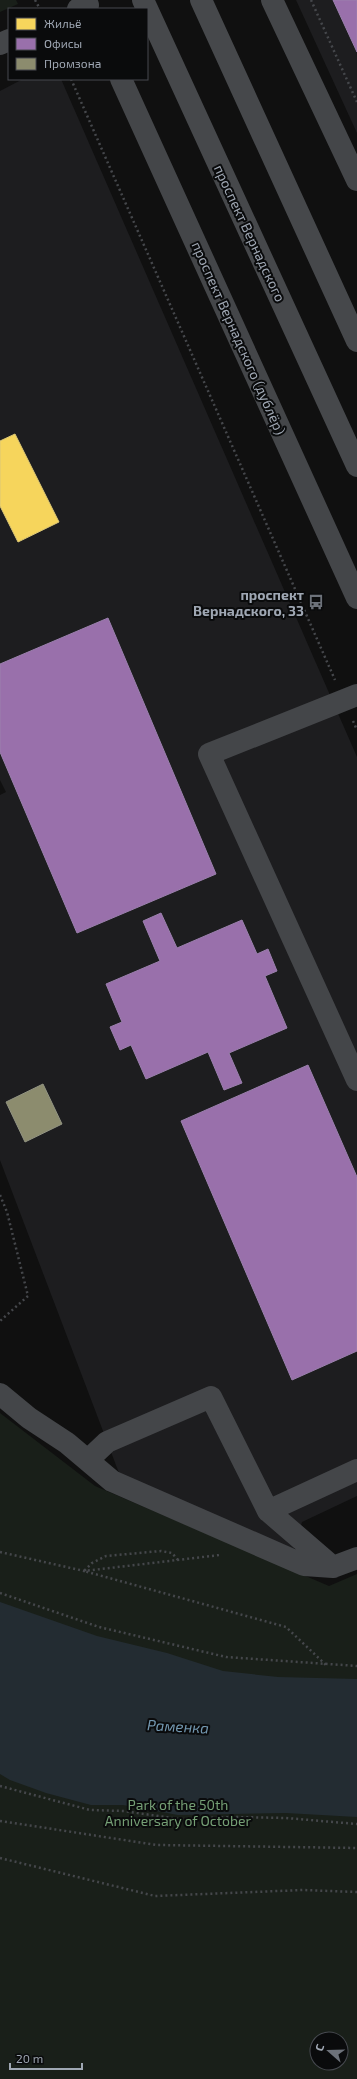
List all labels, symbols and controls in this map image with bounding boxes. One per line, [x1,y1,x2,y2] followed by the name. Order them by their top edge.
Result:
[8,8,148,80] legend
[44,16,81,30] text: Жильё
[44,36,82,50] text: Офисы
[44,56,101,70] text: Промзона
[211,162,289,304] street label: проспект Вернадского
[189,239,289,437] street label: проспект Вернадского (дублёр)
[193,586,304,619] place label: проспект Вернадского, 33
[307,593,325,611] bus stop icon: проспект Вернадского, 33
[147,1715,209,1737] water label: Раменка
[105,1796,252,1829] park label: Park of the 50th Anniversary of October
[309,2031,349,2071] north arrow
[312,2042,327,2053] text: С
[10,2045,82,2071] scale bar
[16,2051,43,2065] text: 20 m

